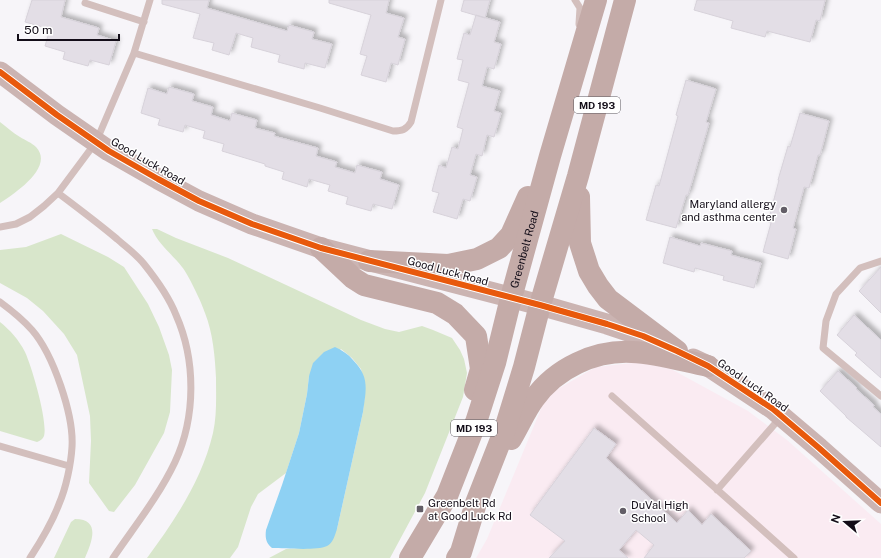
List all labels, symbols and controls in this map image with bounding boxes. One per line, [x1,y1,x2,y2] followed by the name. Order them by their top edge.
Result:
[18,16,119,42] scale bar
[24,23,52,37] text: 50 m
[574,97,620,113] road number: MD 193
[109,135,187,187] street label: Good Luck Road
[681,198,776,223] place label: Maryland allergy and asthma center
[779,205,789,215] marker: Maryland allergy and asthma center
[508,209,541,290] street label: Greenbelt Road
[406,254,490,288] street label: Good Luck Road
[715,356,791,414] street label: Good Luck Road
[451,420,497,436] road number: MD 193
[428,497,512,522] place label: Greenbelt Rd at Good Luck Rd
[631,499,688,524] place label: DuVal High School
[825,502,865,542] north arrow
[415,504,425,514] marker: Greenbelt Rd at Good Luck Rd
[618,506,628,516] marker: DuVal High School
[828,513,843,525] text: N

